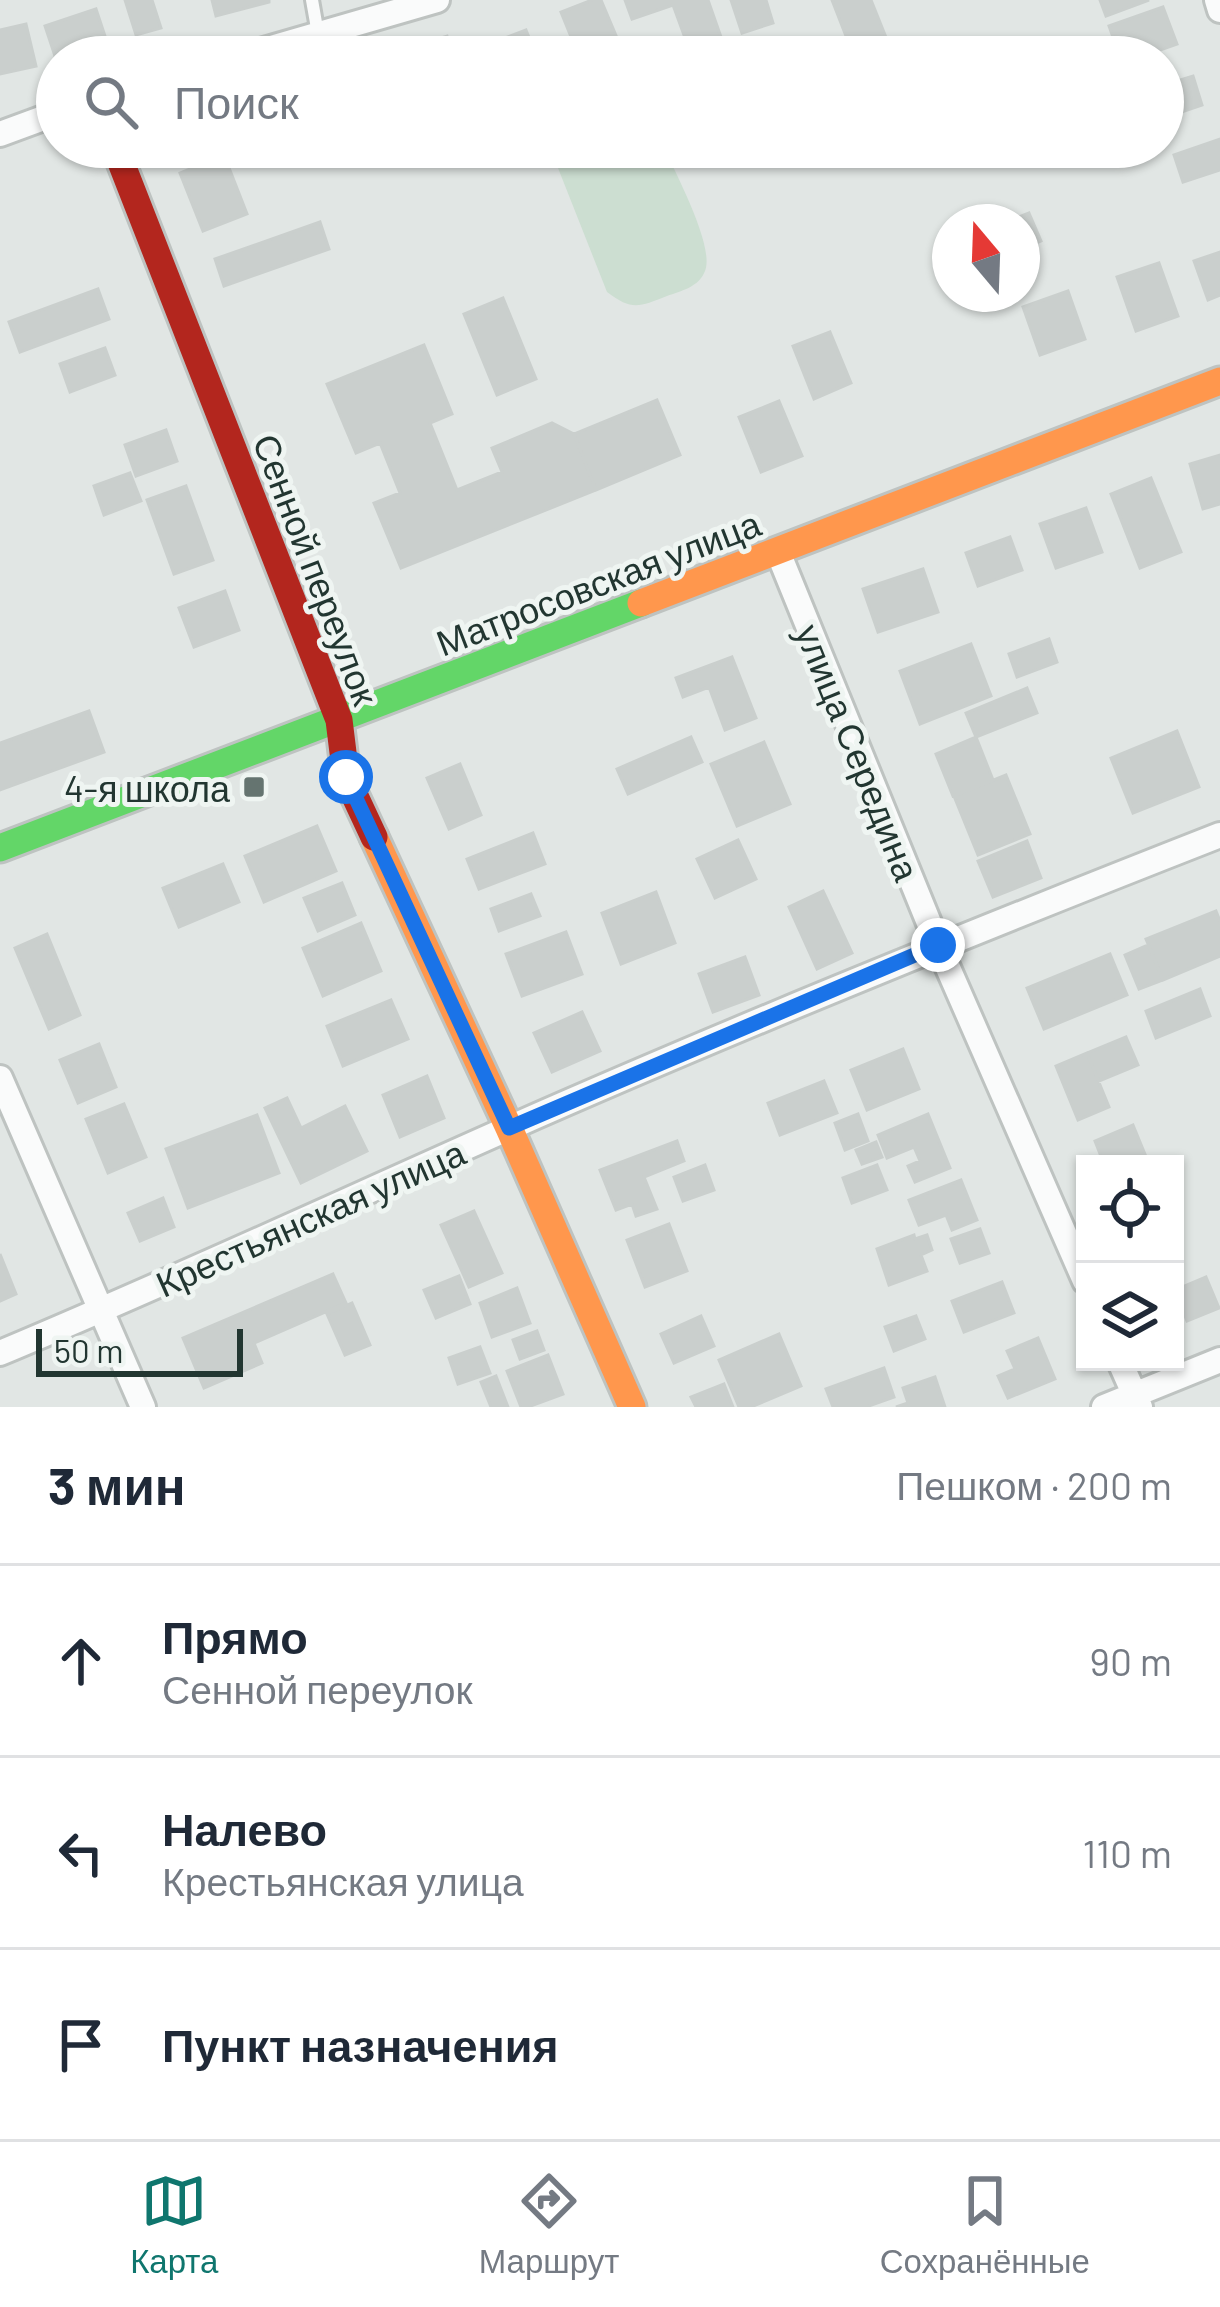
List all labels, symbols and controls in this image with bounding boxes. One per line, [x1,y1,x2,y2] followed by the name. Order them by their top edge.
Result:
[36,36,1184,168] search box
[78,69,144,135] icon: search
[174,74,299,128] text: Поиск
[932,204,1040,312] north arrow
[245,427,389,711] street label: Сенной переулок
[430,500,767,665] street label: Матросовская улица
[787,618,930,888] street label: улица Середина
[319,750,373,804] route start
[64,766,231,809] place label: 4-я школа
[241,774,267,800] marker: 4-я школа
[911,918,965,972] route end
[149,1129,473,1305] street label: Крестьянская улица
[1076,1155,1184,1371] map controls
[1076,1155,1184,1263] button: locate
[1076,1263,1184,1371] button: layers
[36,1323,243,1376] scale bar
[54,1330,124,1370] text: 50 m
[48,1454,186,1515] text: 3 мин
[896,1461,1172,1508] text: Пешком · 200 m
[162,1609,308,1663] text: Прямо
[48,1628,114,1694] icon: ahead
[1090,1637,1172,1684] text: 90 m
[162,1665,473,1712] text: Сенной переулок
[162,1801,327,1855] text: Налево
[48,1820,114,1886] icon: left
[1082,1829,1172,1876] text: 110 m
[162,1857,524,1904] text: Крестьянская улица
[48,2012,114,2078] icon: arrive
[162,2017,559,2071] text: Пункт назначения
[130,2168,218,2281] tab: Карта
[479,2168,619,2281] tab: Маршрут
[880,2168,1090,2281] tab: Сохранённые

